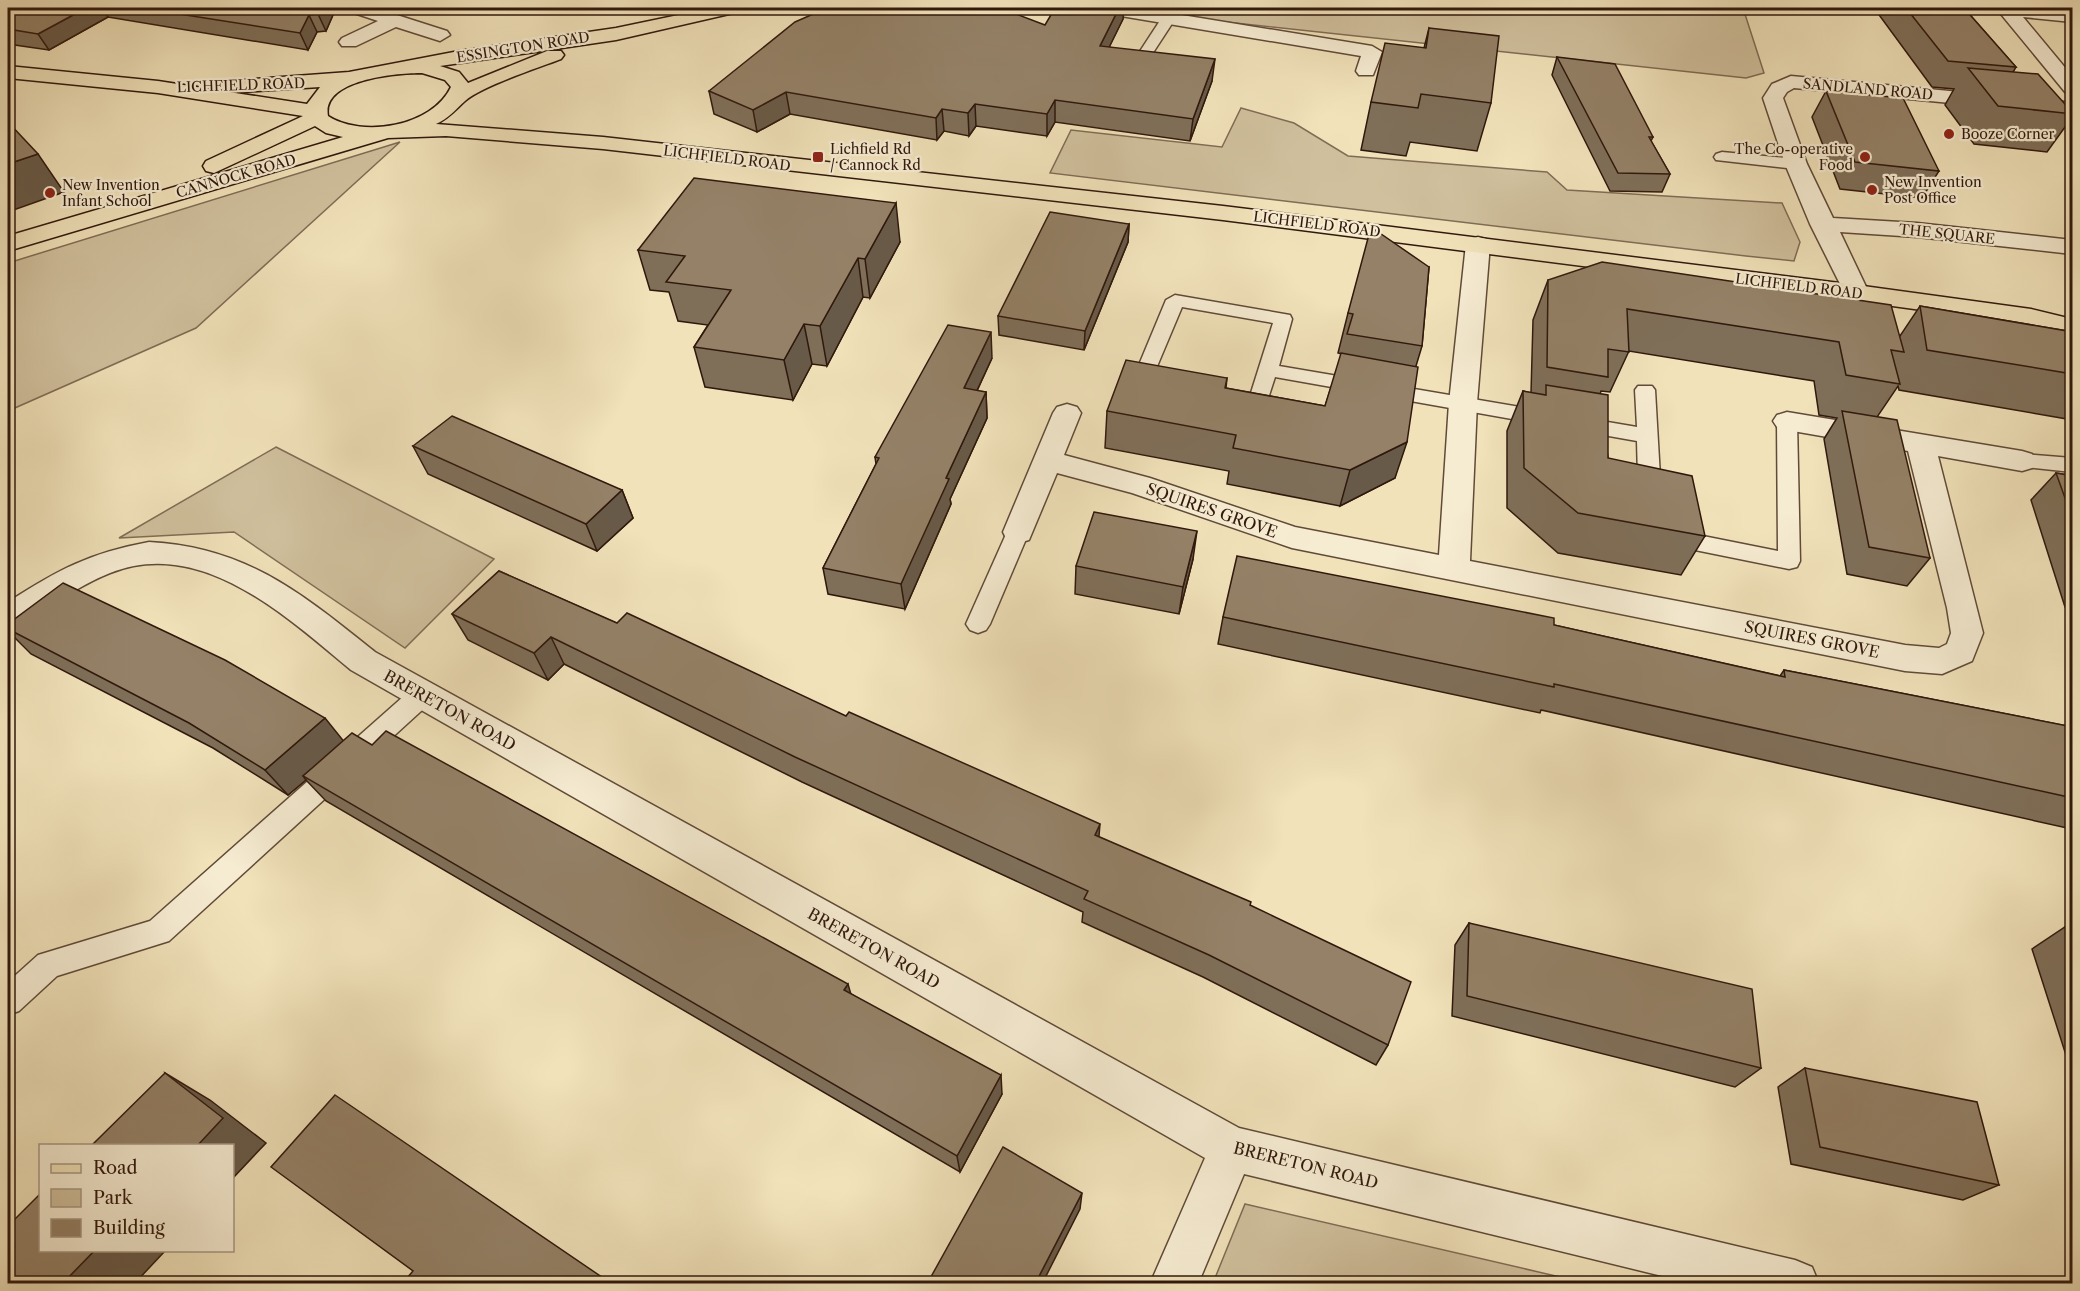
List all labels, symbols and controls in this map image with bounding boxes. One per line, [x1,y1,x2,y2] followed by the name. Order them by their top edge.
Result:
[455,28,591,66] street label: ESSINGTON ROAD
[177,74,305,96] street label: LICHFIELD ROAD
[1802,74,1934,104] street label: SANDLAND ROAD
[1961,125,2055,143] place label: Booze Corner
[1942,127,1956,141] marker: Booze Corner
[830,140,921,174] place label: Lichfield Rd / Cannock Rd
[1734,140,1853,174] place label: The Co-operative Food
[662,141,792,175] street label: LICHFIELD ROAD
[174,150,298,202] street label: CANNOCK ROAD
[811,150,825,164] marker: Lichfield Rd / Cannock Rd
[1858,150,1872,164] marker: The Co-operative Food
[1884,173,1982,207] place label: New Invention Post Office
[62,176,160,210] place label: New Invention Infant School
[1865,183,1879,197] marker: New Invention Post Office
[43,186,57,200] marker: New Invention Infant School
[1252,207,1382,241] street label: LICHFIELD ROAD
[1898,220,1996,248] street label: THE SQUARE
[1734,269,1864,303] street label: LICHFIELD ROAD
[1144,478,1280,542] street label: SQUIRES GROVE
[1743,616,1881,662] street label: SQUIRES GROVE
[380,665,520,755] street label: BRERETON ROAD
[804,903,944,993] street label: BRERETON ROAD
[1232,1137,1380,1193] street label: BRERETON ROAD
[39,1144,234,1252] legend
[93,1157,138,1179] text: Road
[93,1187,134,1209] text: Park
[93,1217,165,1239] text: Building

